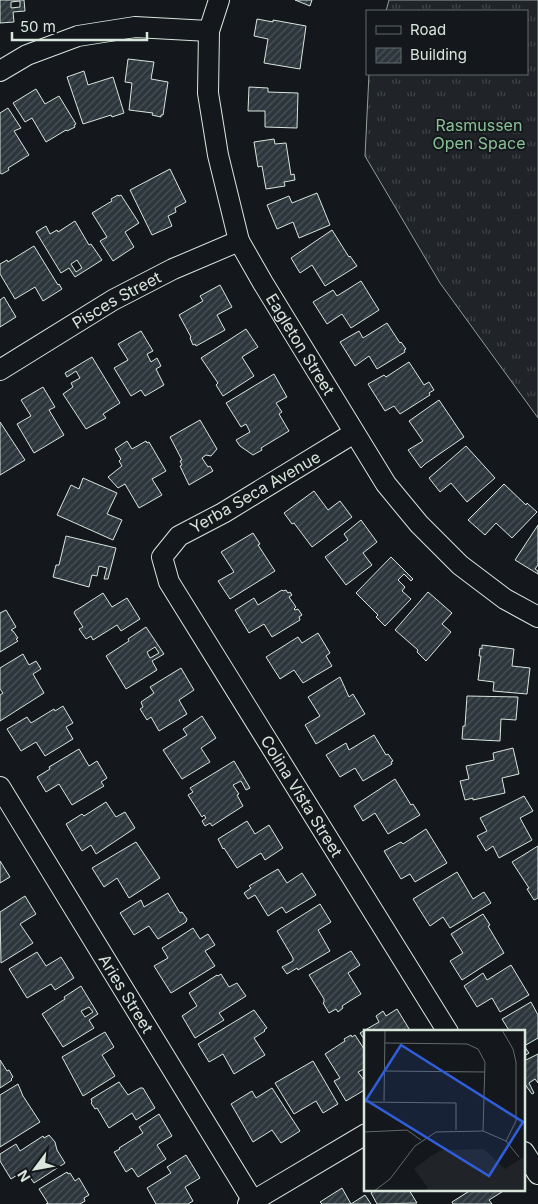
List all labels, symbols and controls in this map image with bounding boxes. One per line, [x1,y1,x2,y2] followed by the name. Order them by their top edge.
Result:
[12,10,148,42] scale bar
[366,10,528,75] legend
[20,17,56,36] text: 50 m
[410,20,446,39] text: Road
[410,45,467,64] text: Building
[433,115,525,153] park label: Rasmussen Open Space
[68,267,164,333] street label: Pisces Street
[262,290,339,399] street label: Eagleton Street
[186,447,324,537] street label: Yerba Seca Avenue
[257,732,347,861] street label: Colina Vista Street
[95,950,158,1037] street label: Aries Street
[364,1030,526,1192] inset map
[10,1144,60,1194] north arrow
[14,1167,34,1185] text: N

